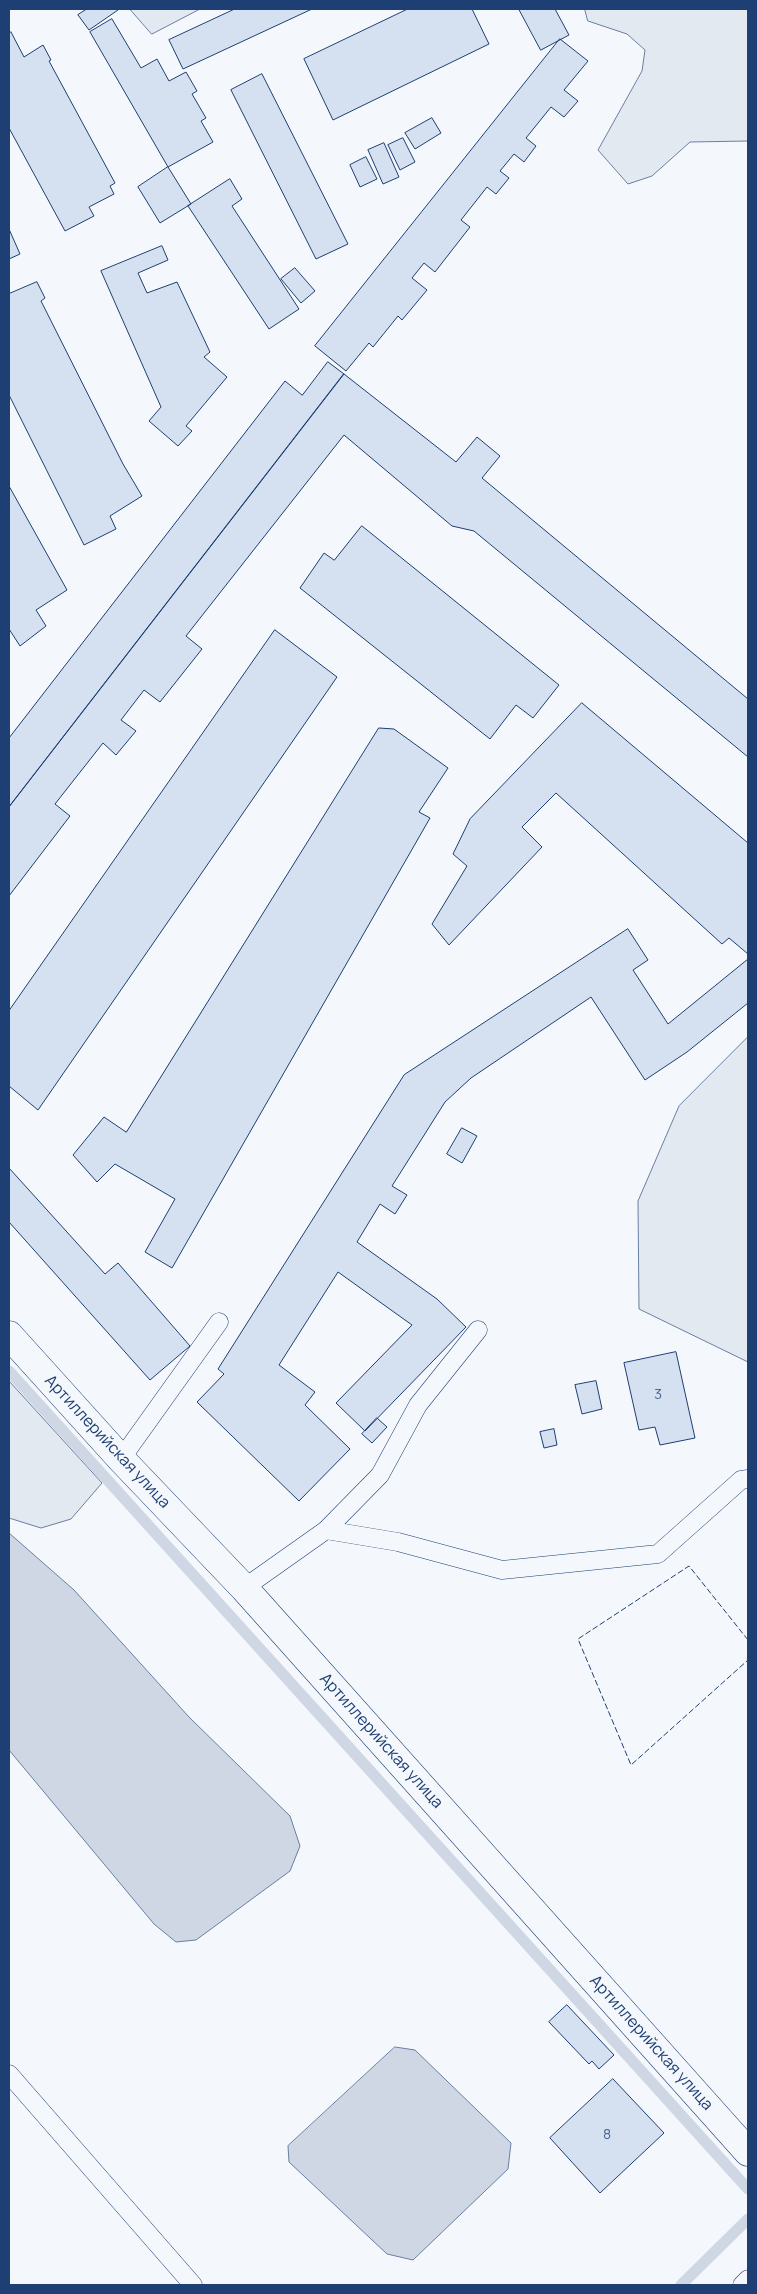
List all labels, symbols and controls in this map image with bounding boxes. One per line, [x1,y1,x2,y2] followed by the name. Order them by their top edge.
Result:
[40,1371,174,1513] street label: Артиллерийская улица
[654,1387,662,1403] house number: 3
[315,1669,447,1813] street label: Артиллерийская улица
[585,1971,717,2115] street label: Артиллерийская улица
[603,2127,611,2143] house number: 8

